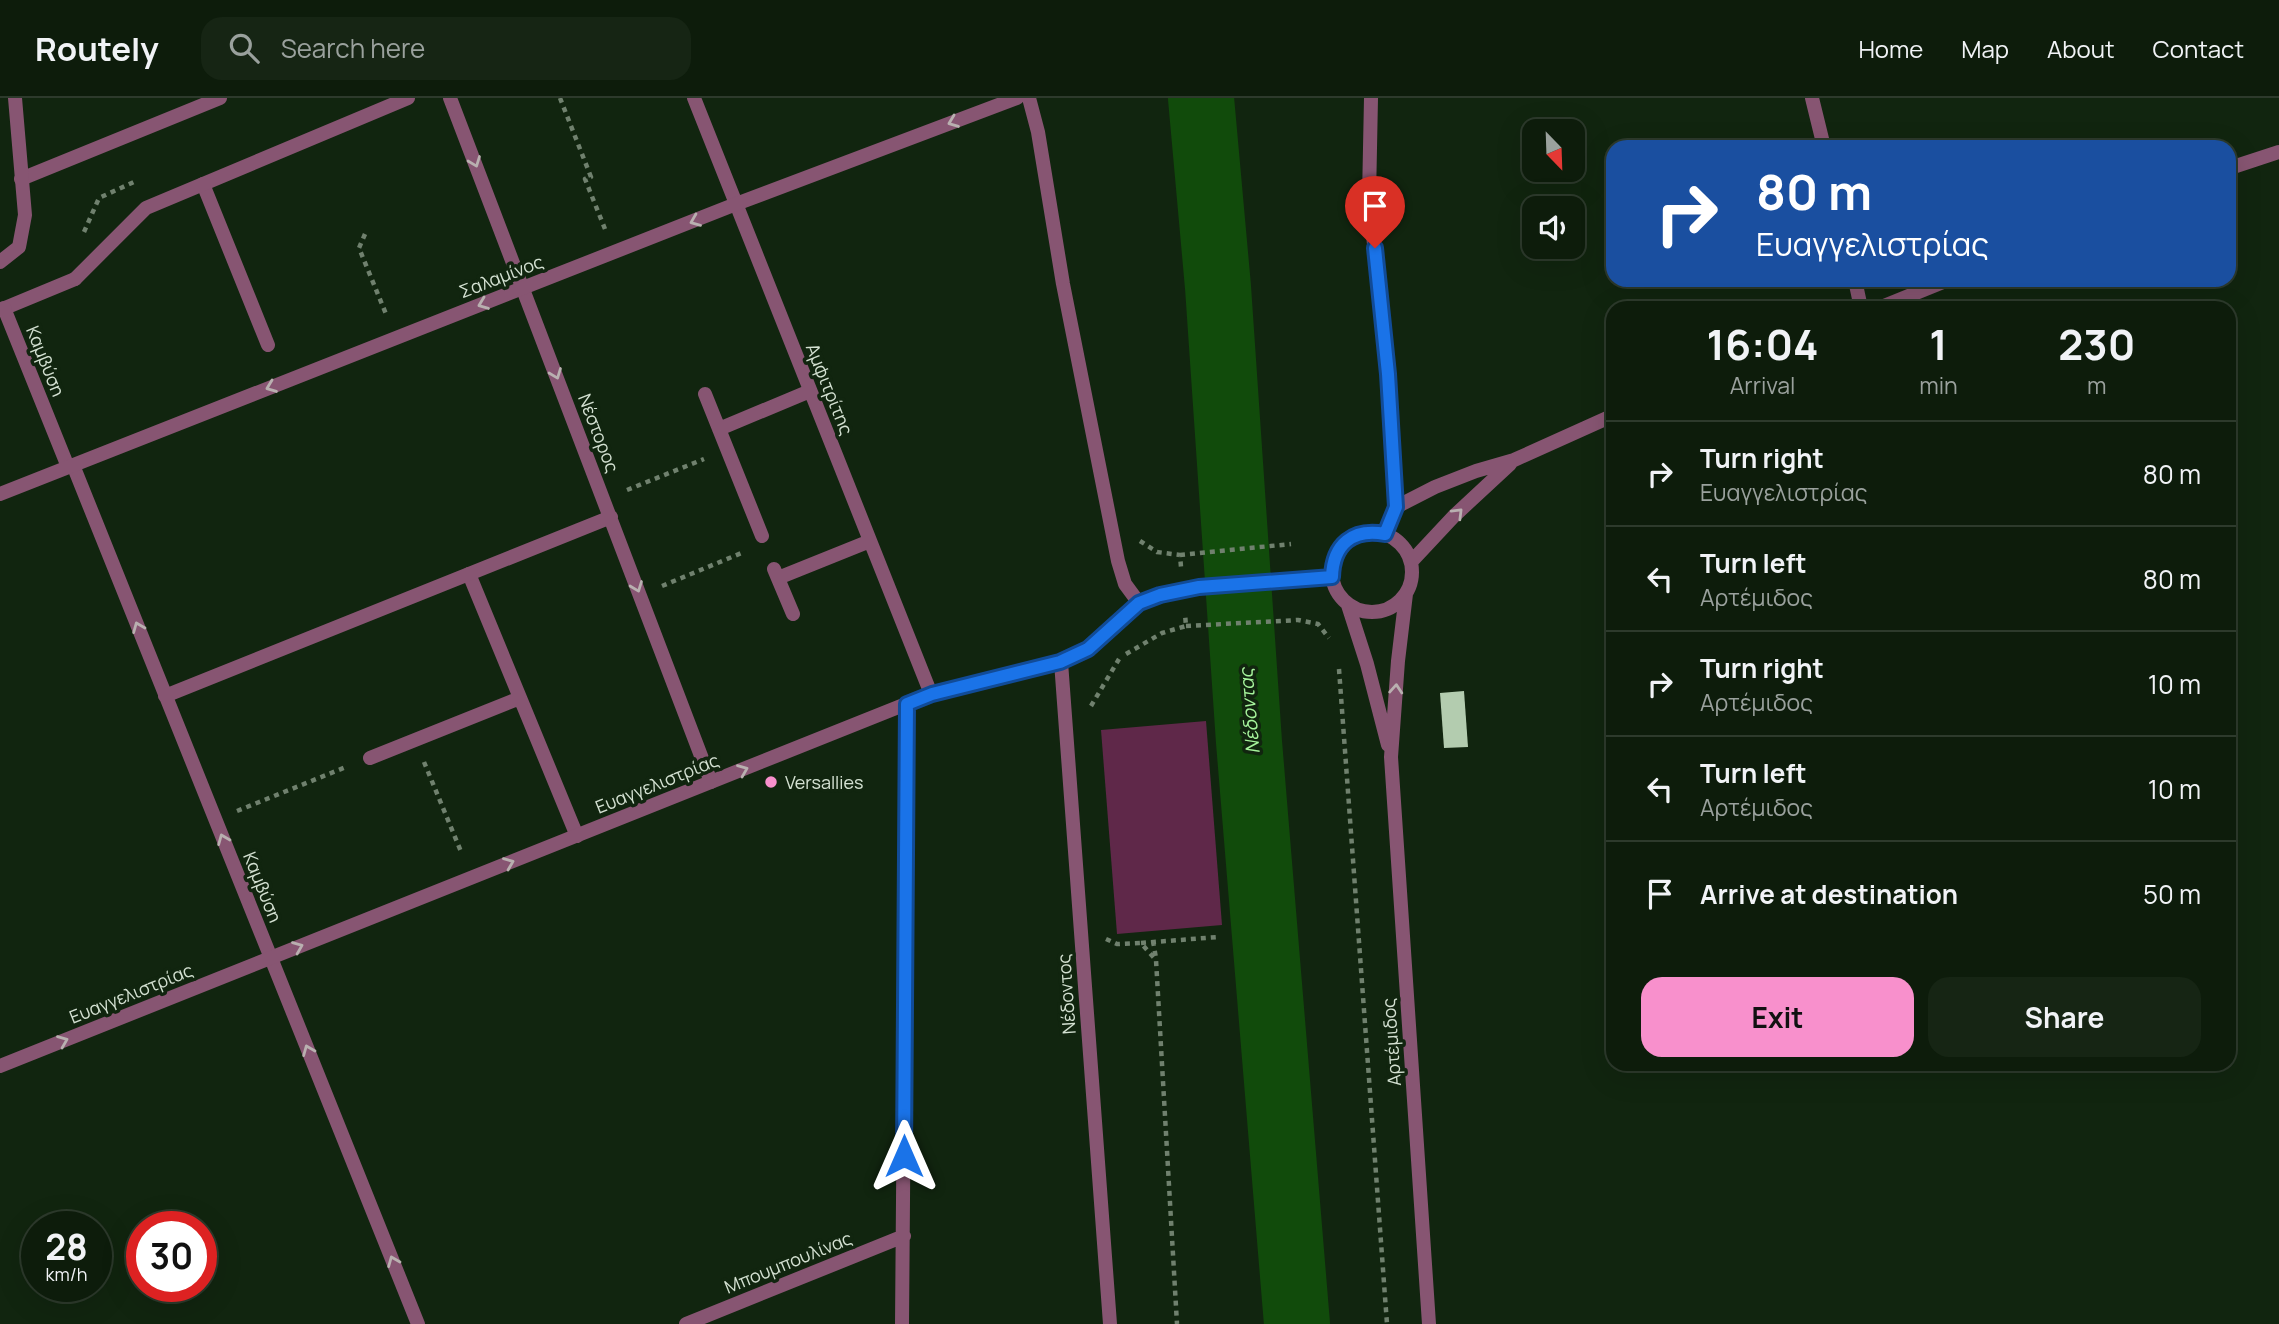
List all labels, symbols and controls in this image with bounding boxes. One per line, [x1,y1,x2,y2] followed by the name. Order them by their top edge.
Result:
[201,17,691,80] search box
[35,26,159,71] text: Routely
[225,29,263,67] icon: search
[281,30,425,66] text: Search here
[1858,32,1923,65] text: Home
[1961,32,2009,65] text: Map
[2047,32,2115,65] text: About
[2153,32,2244,65] text: Contact
[947,114,959,128] one-way arrow
[1522,119,1586,182] north arrow
[1522,119,1585,259] map controls
[466,155,480,167] one-way arrow
[1756,158,1872,225] text: 80 m
[1641,168,1732,259] icon: right
[1345,176,1405,248] pin
[1356,187,1394,225] icon: arrive
[1522,196,1585,259] button: sound
[689,212,701,226] one-way arrow
[1756,222,1989,266] text: Ευαγγελιστρίας
[455,249,547,303] street label: Σαλαμίνος
[477,295,489,309] one-way arrow
[1707,315,1819,373] text: 16:04
[1929,315,1948,373] text: 1
[2058,315,2135,373] text: 230
[21,322,71,400] street label: Καμβύση
[801,340,859,438] street label: Αμφιτρίτης
[548,368,562,380] one-way arrow
[1730,369,1795,401] text: Arrival
[1919,369,1958,401] text: min
[2087,369,2107,401] text: m
[266,379,278,393] one-way arrow
[573,390,625,476] street label: Νέστορος
[1700,440,1824,476] text: Turn right
[1641,455,1679,493] icon: right
[2143,456,2201,492] text: 80 m
[1700,476,1868,508] text: Ευαγγελιστρίας
[1449,508,1462,521] one-way arrow
[1700,545,1807,581] text: Turn left
[1641,560,1679,598] icon: left
[2143,561,2201,597] text: 80 m
[629,580,643,592] one-way arrow
[1700,581,1813,613] text: Αρτέμιδος
[132,622,146,634] one-way arrow
[1700,650,1824,686] text: Turn right
[1641,665,1679,703] icon: right
[1232,666,1266,755] water label: Νέδoντας
[2148,666,2201,702] text: 10 m
[1388,683,1403,694] one-way arrow
[1700,686,1813,718] text: Αρτέμιδος
[592,747,722,819] street label: Ευαγγελιστρίας
[1700,755,1807,791] text: Turn left
[736,764,748,778] one-way arrow
[785,770,863,794] place label: Versallies
[1641,770,1679,808] icon: left
[2148,771,2201,807] text: 10 m
[763,774,779,790] marker: Versallies
[1700,791,1813,823] text: Αρτέμιδος
[217,833,231,845] one-way arrow
[238,848,288,926] street label: Καμβύση
[502,858,514,872] one-way arrow
[1641,875,1679,913] icon: arrive
[1700,876,1958,912] text: Arrive at destination
[2143,876,2201,912] text: 50 m
[291,942,303,956] one-way arrow
[1051,953,1081,1035] street label: Νέδοντος
[66,957,196,1029] street label: Ευαγγελιστρίας
[1641,977,1914,1057] button: Exit
[1928,977,2201,1057] button: Share
[1376,997,1406,1087] street label: Αρτέμιδος
[57,1035,69,1049] one-way arrow
[302,1044,316,1056] one-way arrow
[867,1119,941,1193] position arrow
[126,1211,217,1302] speed limit sign: 30
[45,1223,88,1271] text: 28
[721,1225,855,1299] street label: Μπουμπουλίνας
[387,1255,401,1267] one-way arrow
[46,1262,87,1286] text: km/h

